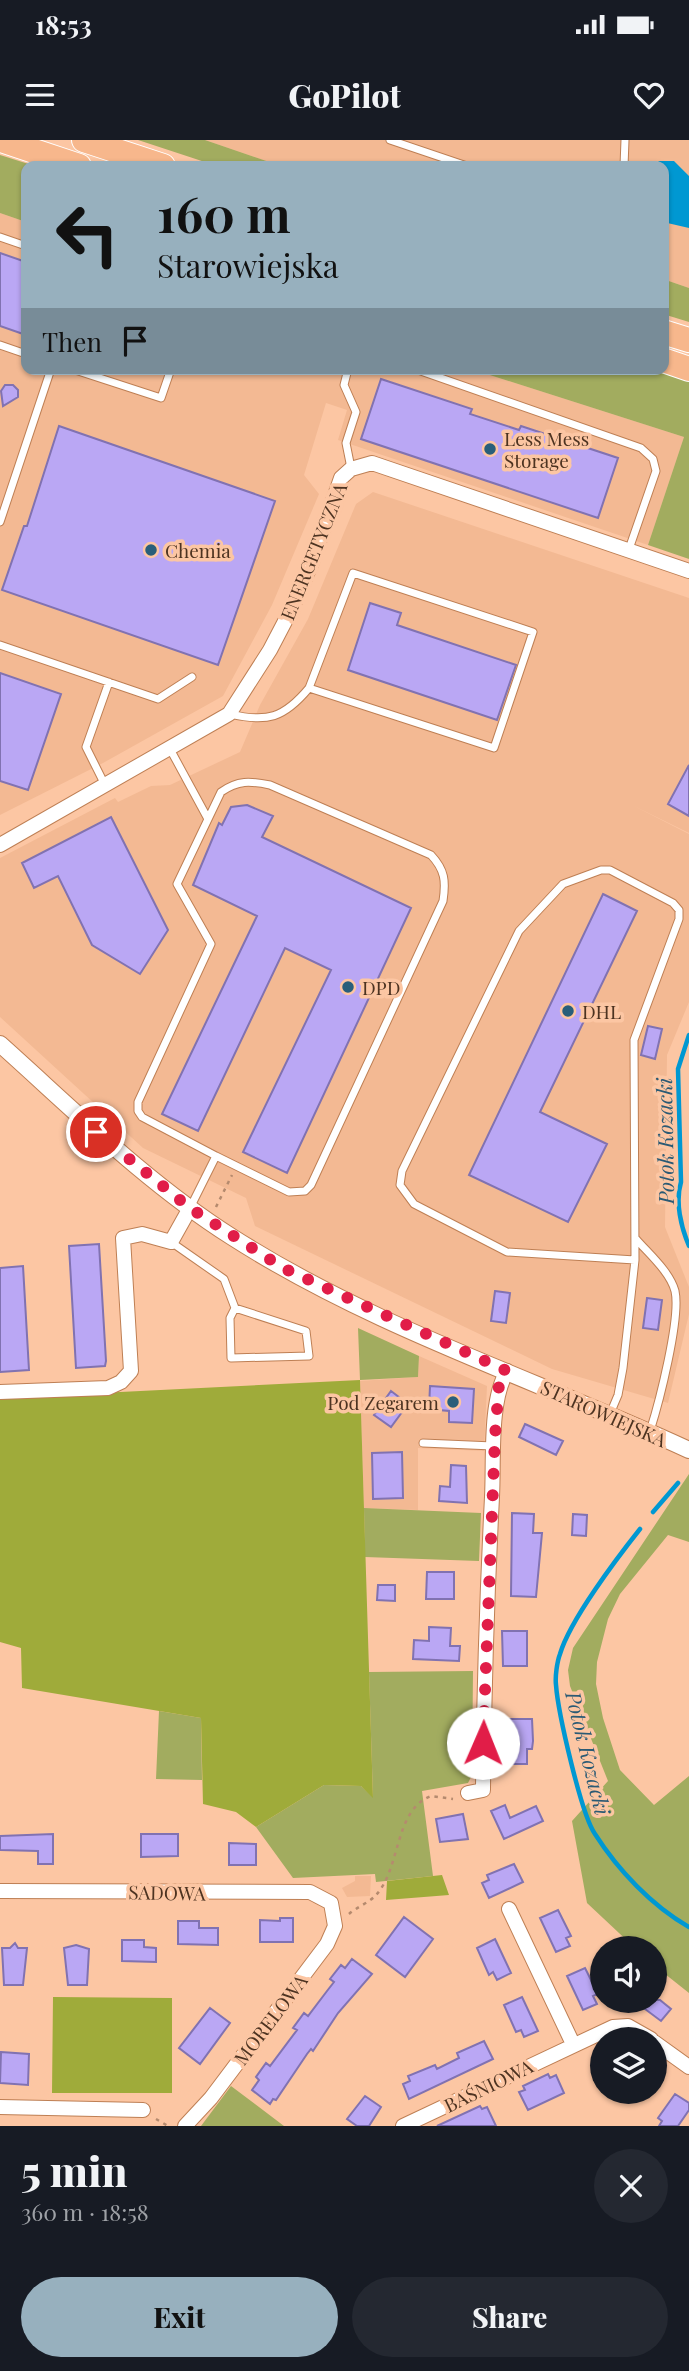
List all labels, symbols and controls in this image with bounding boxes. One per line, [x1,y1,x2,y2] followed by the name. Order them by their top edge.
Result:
[35,7,92,42] text: 18:53
[288,73,401,116] text: GoPilot
[21,76,59,114] icon: menu
[630,76,668,114] icon: heart
[157,180,291,245] text: 160 m
[42,189,133,280] icon: left
[157,243,339,286] text: Starowiejska
[116,322,154,360] icon: arrive
[42,324,102,359] text: Then
[504,425,589,473] place label: Less Mess Storage
[482,441,498,457] marker: Less Mess Storage
[274,477,353,624] street label: ENERGETYCZNA
[165,537,231,563] place label: Chemia
[143,542,159,558] marker: Chemia
[362,974,400,1000] place label: DPD
[340,979,356,995] marker: DPD
[582,998,621,1024] place label: DHL
[560,1003,576,1019] marker: DHL
[649,1077,679,1205] water label: Potok Kozacki
[66,1102,126,1162] pin
[77,1113,115,1151] icon: arrive
[537,1374,672,1453] street label: STAROWIEJSKA
[327,1389,439,1415] place label: Pod Zegarem
[445,1394,461,1410] marker: Pod Zegarem
[560,1687,618,1818] water label: Potok Kozacki
[446,1706,520,1780] position arrow
[128,1878,207,1906] street label: SADOWA
[590,1936,667,2104] map controls
[590,1936,667,2013] button: sound
[227,1967,313,2070] street label: MORELOWA
[590,2027,667,2104] button: layers
[439,2052,538,2118] street label: BAŚNIOWA
[21,2142,128,2198] text: 5 min
[594,2149,668,2223] button: close
[21,2196,149,2227] text: 360 m · 18:58
[21,2277,338,2357] button: Exit
[352,2277,668,2357] button: Share

